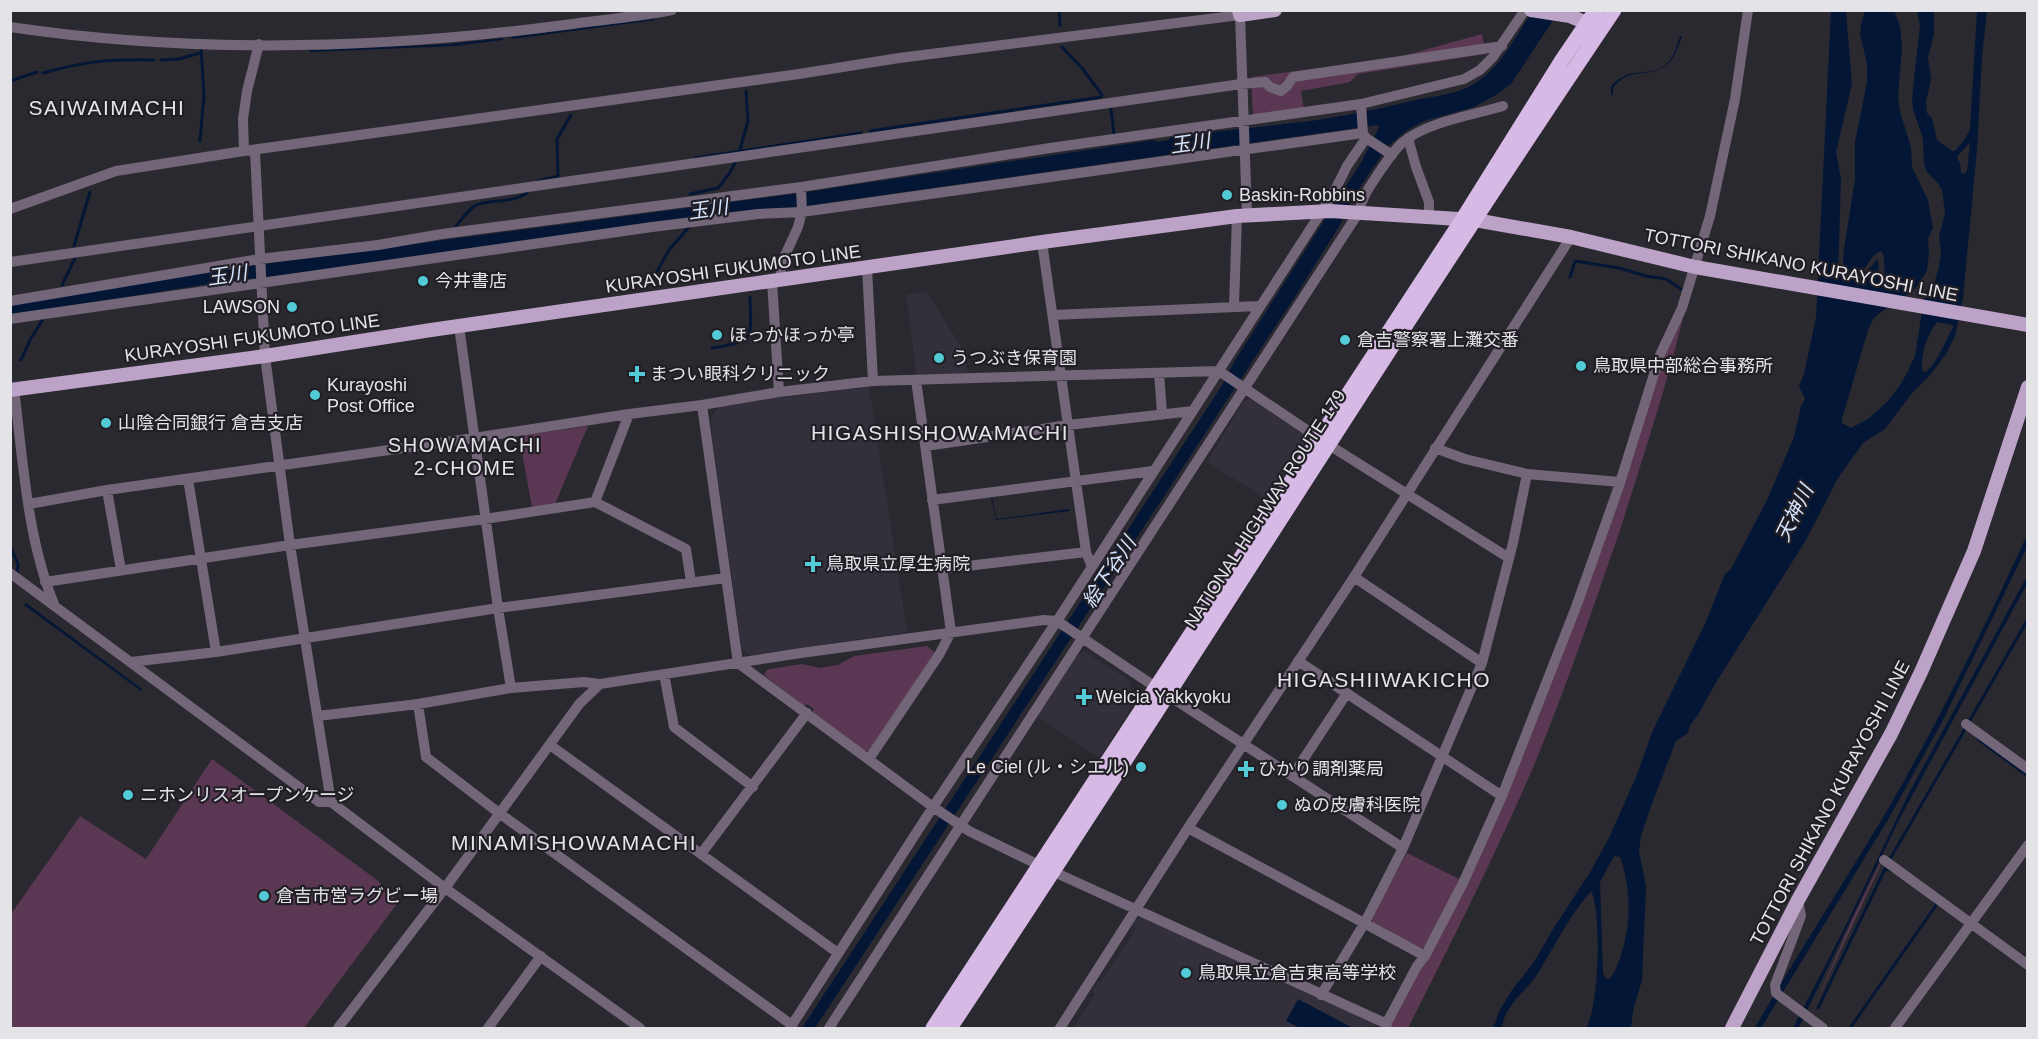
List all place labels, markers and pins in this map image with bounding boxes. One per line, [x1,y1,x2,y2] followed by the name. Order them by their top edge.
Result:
[1239,185,1365,205] place label: Baskin-Robbins
[1220,188,1234,202] marker: Baskin-Robbins
[435,271,507,291] place label: 今井書店
[416,274,430,288] marker: 今井書店
[203,297,280,317] place label: LAWSON
[285,300,299,314] marker: LAWSON
[729,325,855,345] place label: ほっかほっか亭
[710,328,724,342] marker: ほっかほっか亭
[1357,330,1519,350] place label: 倉吉警察署上灘交番
[1338,333,1352,347] marker: 倉吉警察署上灘交番
[951,348,1077,368] place label: うつぶき保育園
[932,351,946,365] marker: うつぶき保育園
[1593,356,1773,376] place label: 鳥取県中部総合事務所
[1574,359,1588,373] marker: 鳥取県中部総合事務所
[650,364,830,384] place label: まつい眼科クリニック
[628,365,646,383] marker: まつい眼科クリニック
[327,375,415,416] place label: Kurayoshi Post Office
[308,388,322,402] marker: Kurayoshi Post Office
[118,413,303,433] place label: 山陰合同銀行 倉吉支店
[99,416,113,430] marker: 山陰合同銀行 倉吉支店
[826,554,970,574] place label: 鳥取県立厚生病院
[804,555,822,573] marker: 鳥取県立厚生病院
[1096,687,1231,707] place label: Welcia Yakkyoku
[1077,690,1091,704] marker: Welcia Yakkyoku
[966,757,1129,777] place label: Le Ciel (ル・シエル)
[1258,759,1384,779] place label: ひかり調剤薬局
[1134,760,1148,774] marker: Le Ciel (ル・シエル)
[1239,762,1253,776] marker: ひかり調剤薬局
[140,785,355,805] place label: ニホンリスオープンケージ
[121,788,135,802] marker: ニホンリスオープンケージ
[1294,795,1420,815] place label: ぬの皮膚科医院
[1275,798,1289,812] marker: ぬの皮膚科医院
[276,886,438,906] place label: 倉吉市営ラグビー場
[257,889,271,903] marker: 倉吉市営ラグビー場
[1198,963,1396,983] place label: 鳥取県立倉吉東高等学校
[1179,966,1193,980] marker: 鳥取県立倉吉東高等学校

